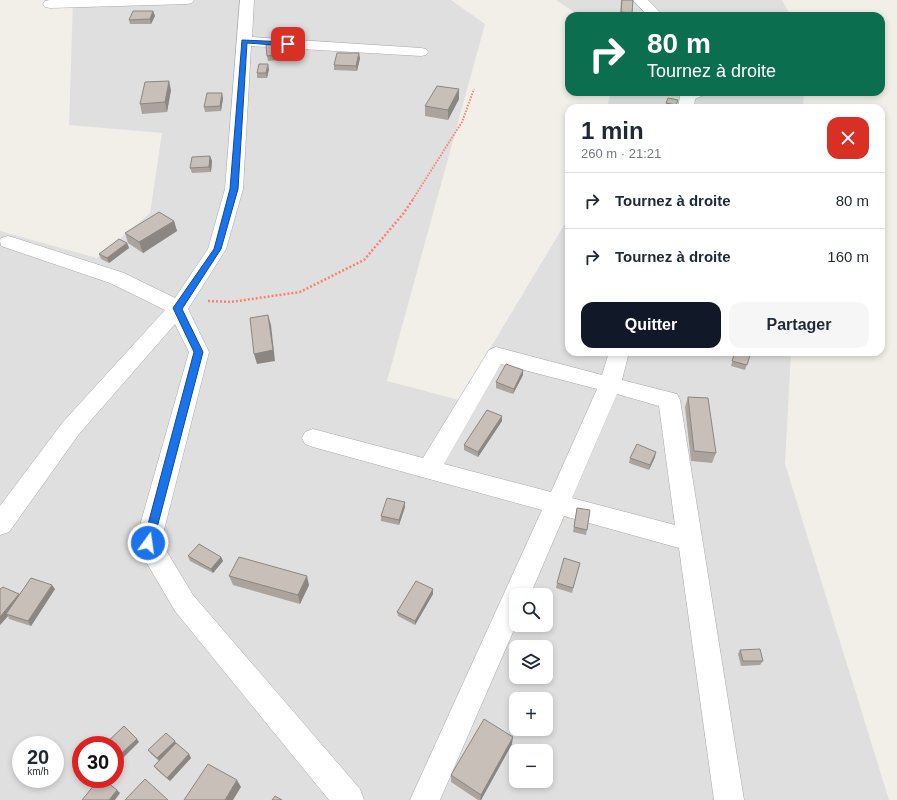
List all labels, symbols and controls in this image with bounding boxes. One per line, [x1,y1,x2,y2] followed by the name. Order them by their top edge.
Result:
[271,27,305,61] pin
[581,28,633,80] icon: right
[647,28,711,59] text: 80 m
[277,33,299,55] icon: arrive
[647,61,776,81] text: Tournez à droite
[581,117,644,144] text: 1 min
[827,117,869,159] button: close
[581,146,661,161] text: 260 m · 21:21
[581,190,603,212] icon: right
[615,192,731,209] text: Tournez à droite
[836,192,869,209] text: 80 m
[581,246,603,268] icon: right
[615,248,731,265] text: Tournez à droite
[827,248,869,265] text: 160 m
[581,302,721,348] button: Quitter
[729,302,869,348] button: Partager
[127,522,169,564] position arrow
[509,588,553,788] map controls
[509,588,553,632] button: search
[509,640,553,684] button: layers
[509,692,553,736] button: +
[72,736,124,788] speed limit sign: 30
[509,744,553,788] button: −
[27,746,49,768] text: 20
[27,766,49,777] text: km/h

